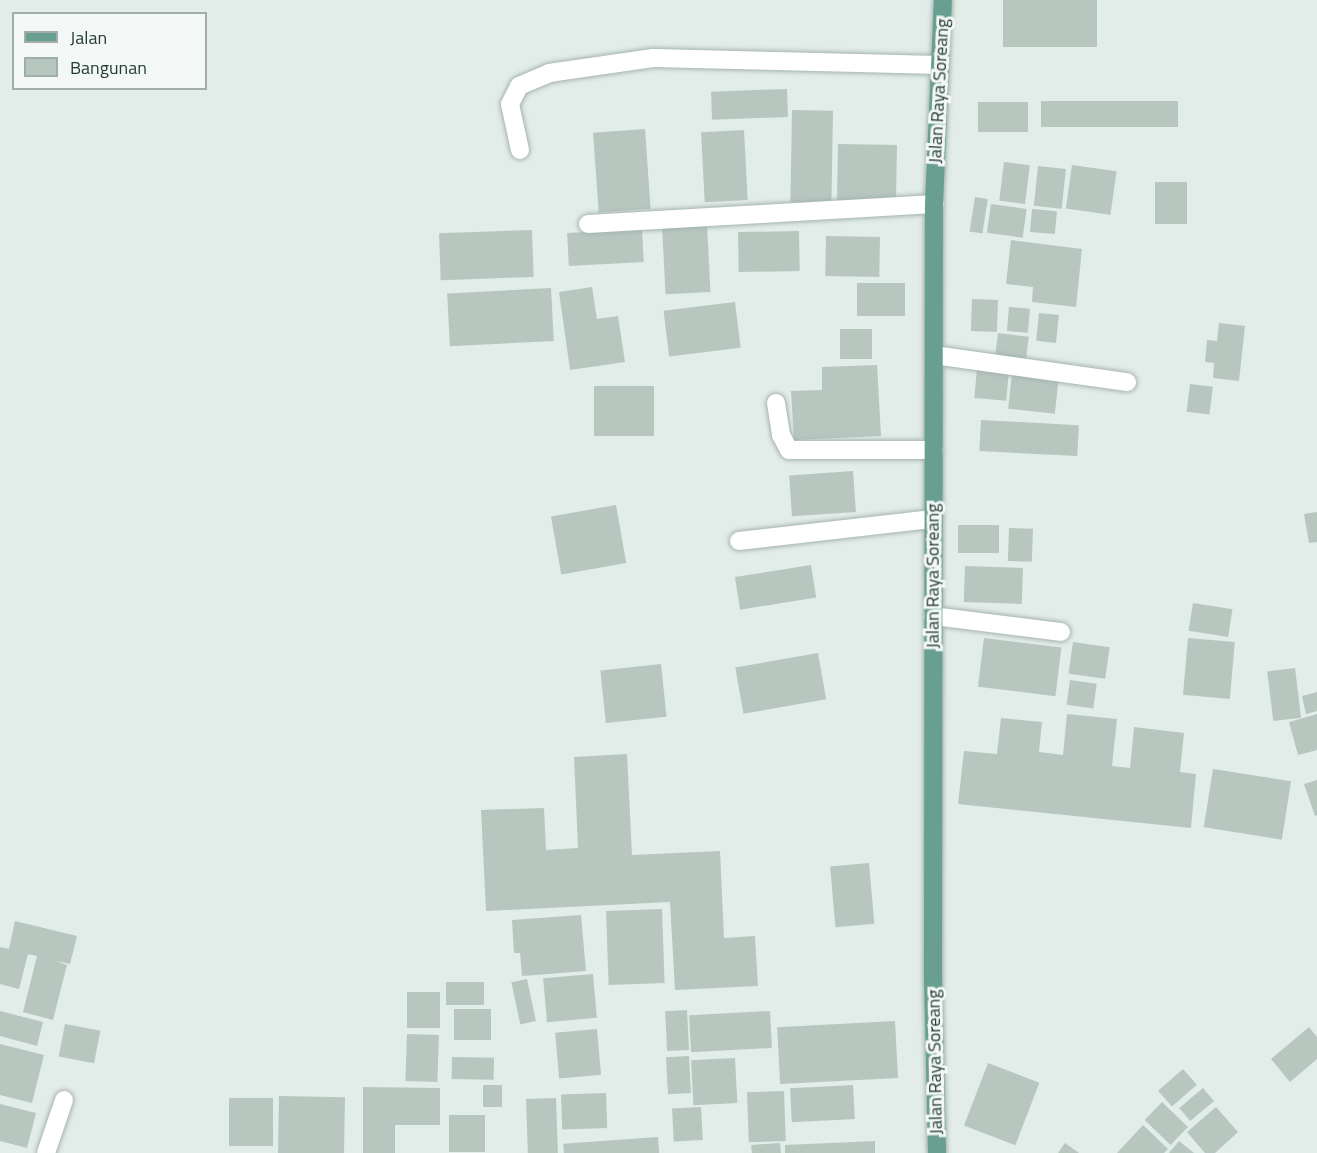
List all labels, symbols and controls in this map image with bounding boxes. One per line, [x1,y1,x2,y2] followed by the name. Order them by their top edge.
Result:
[12,12,207,90] legend
[924,18,954,164] street label: Jalan Raya Soreang
[70,24,107,51] text: Jalan
[70,54,147,81] text: Bangunan
[922,504,944,648] street label: Jalan Raya Soreang
[923,989,947,1135] street label: Jalan Raya Soreang

